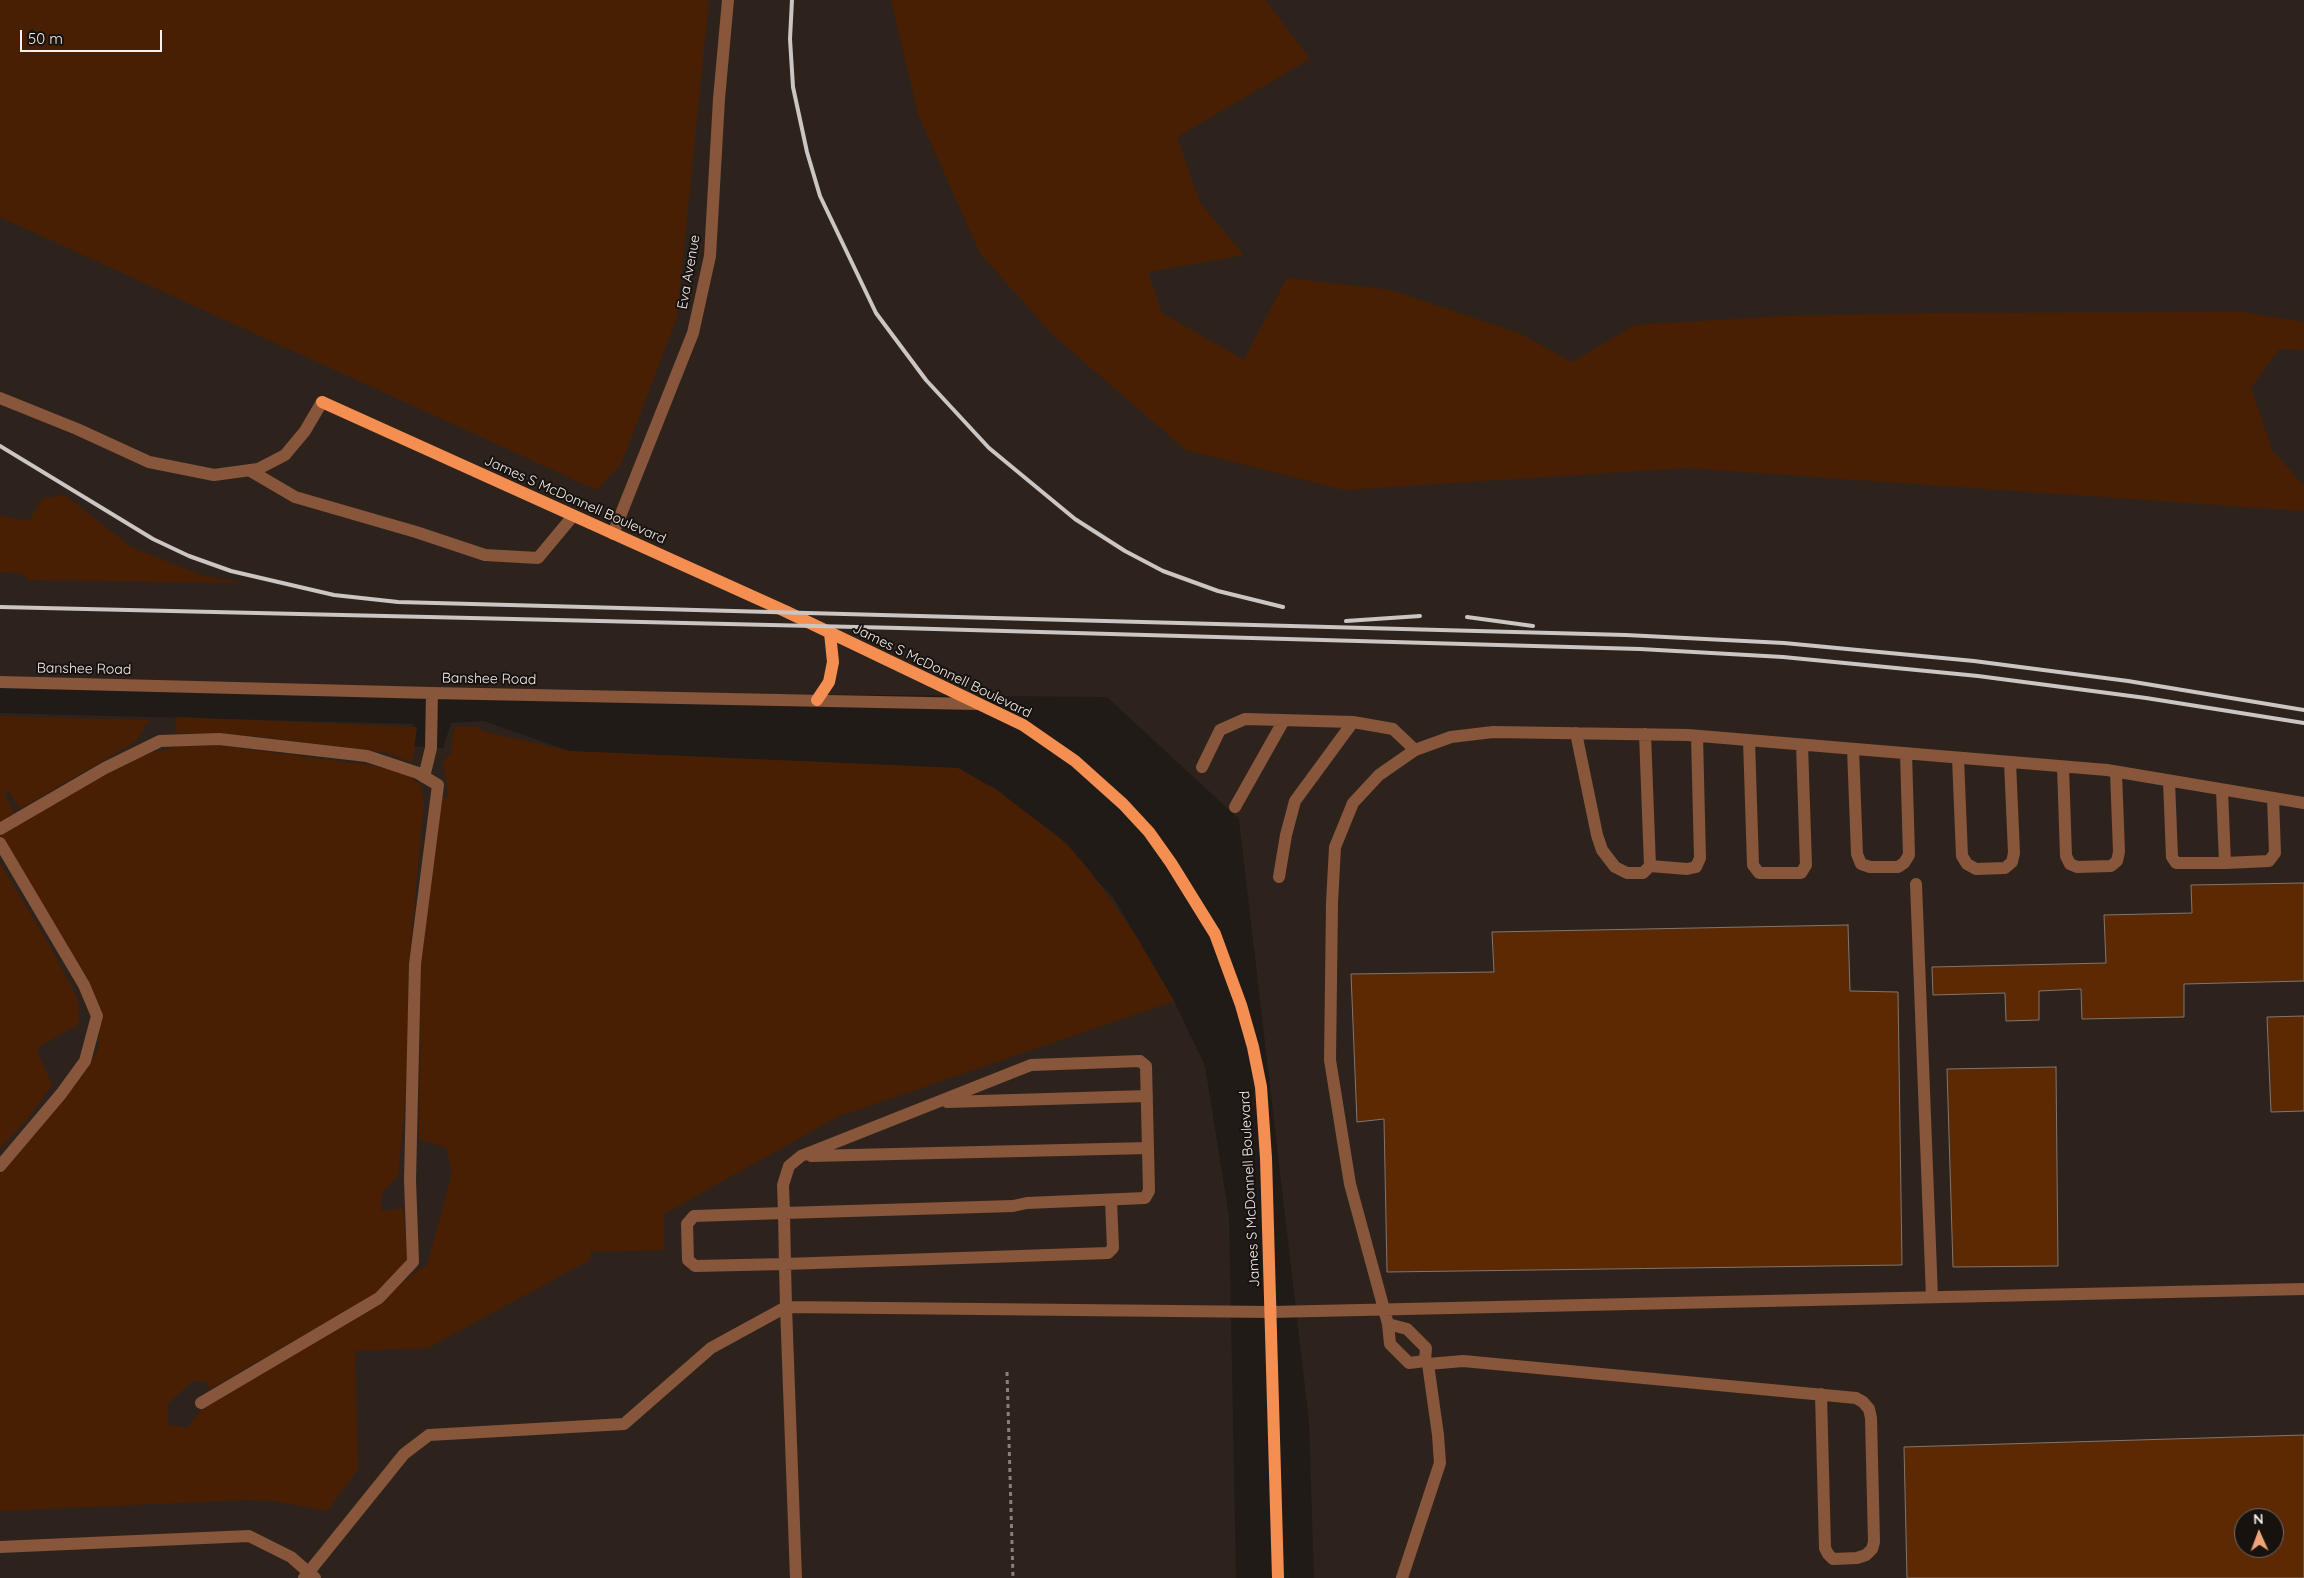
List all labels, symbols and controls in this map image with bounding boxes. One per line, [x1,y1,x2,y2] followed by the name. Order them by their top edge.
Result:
[22,20,165,52] scale bar
[28,29,63,48] text: 50 m
[674,233,704,311] street label: Eva Avenue
[482,452,668,548] street label: James S McDonnell Boulevard
[850,620,1034,722] street label: James S McDonnell Boulevard
[37,660,131,678] street label: Banshee Road
[442,670,536,688] street label: Banshee Road
[1236,1090,1264,1288] street label: James S McDonnell Boulevard
[2234,1508,2284,1558] north arrow
[2253,1510,2264,1528] text: N

